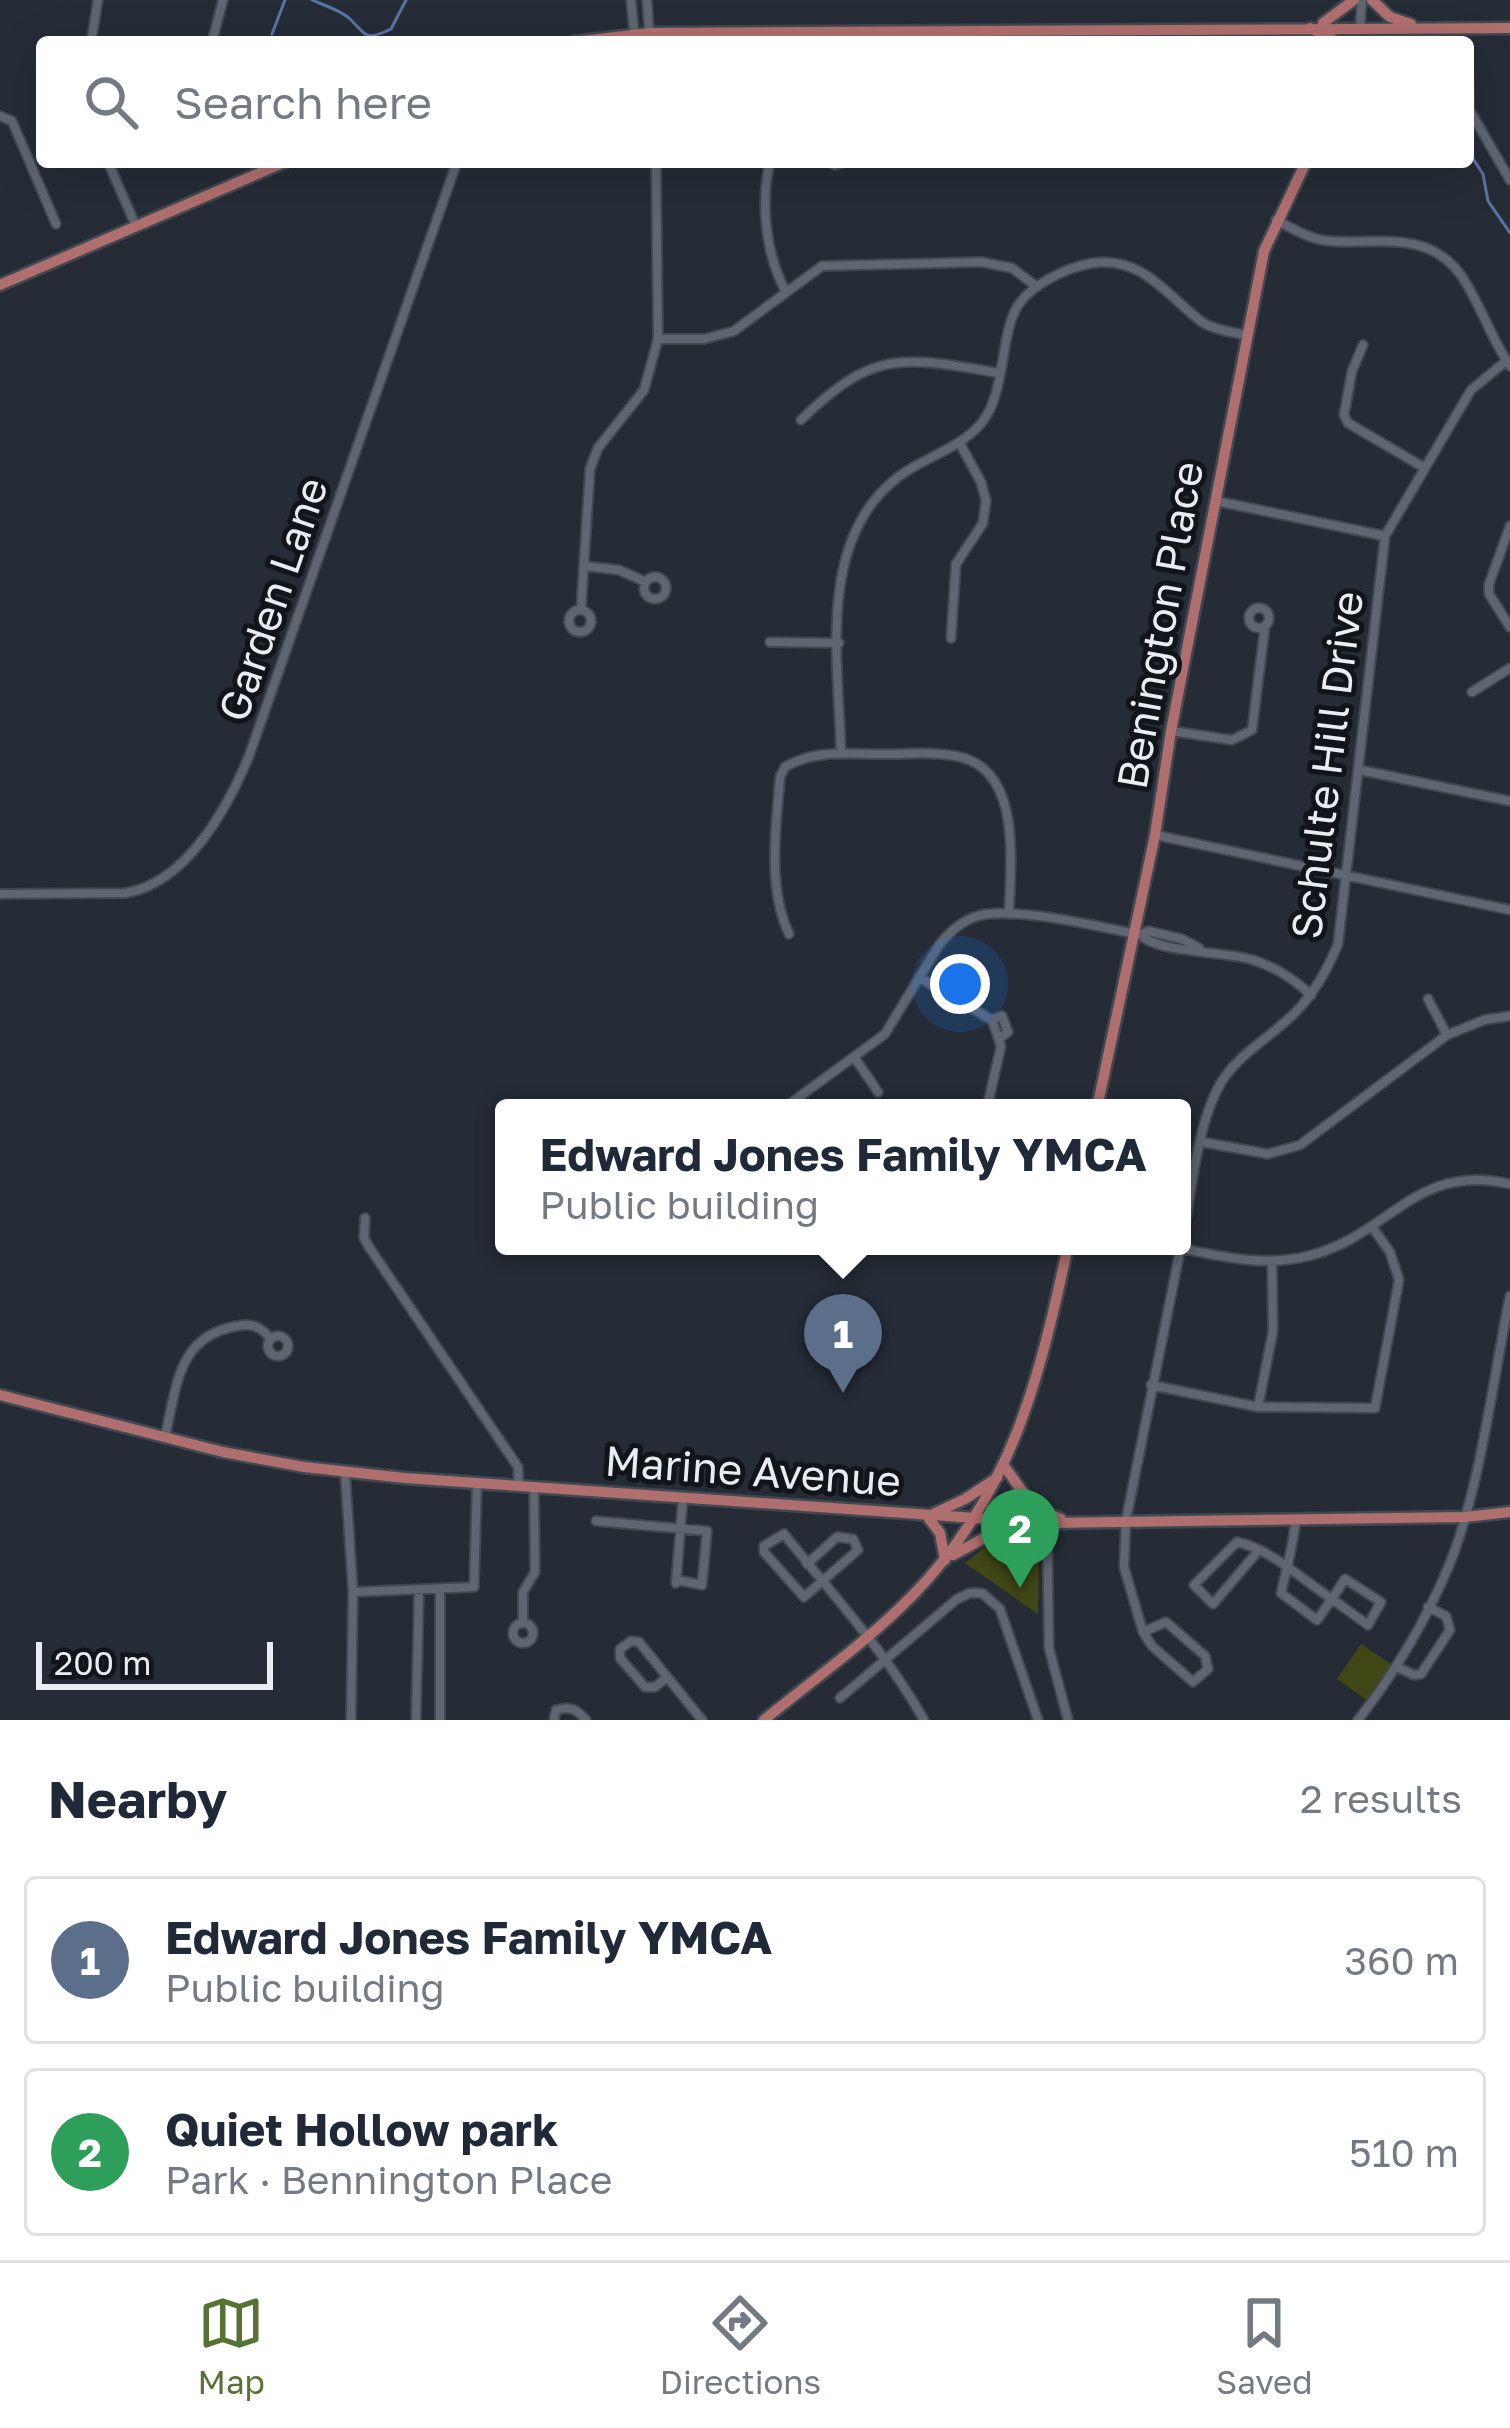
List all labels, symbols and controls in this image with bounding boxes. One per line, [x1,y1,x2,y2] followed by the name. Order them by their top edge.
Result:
[36,36,1474,168] search box
[78,69,144,135] icon: search
[174,75,432,129] text: Search here
[1106,457,1212,793] street label: Benington Place
[207,471,337,727] street label: Garden Lane
[1280,588,1372,942] street label: Schulte Hill Drive
[930,954,990,1014] your location
[495,1099,1191,1255] popup
[539,1127,1147,1181] text: Edward Jones Family YMCA
[539,1181,819,1228] text: Public building
[804,1294,882,1393] pin: 1
[603,1435,903,1505] street label: Marine Avenue
[981,1489,1059,1588] pin: 2
[36,1636,273,1689] scale bar
[54,1643,152,1682] text: 200 m
[48,1768,227,1829] text: Nearby
[1300,1775,1462,1822] text: 2 results
[165,1910,772,1964] text: Edward Jones Family YMCA
[80,1937,100,1984] text: 1
[1344,1937,1459,1984] text: 360 m
[165,1964,445,2011] text: Public building
[165,2102,558,2156] text: Quiet Hollow park
[78,2129,102,2176] text: 2
[1349,2129,1459,2176] text: 510 m
[165,2156,612,2203] text: Park · Bennington Place
[198,2290,265,2401] tab: Map
[660,2290,821,2401] tab: Directions
[1216,2290,1312,2401] tab: Saved

